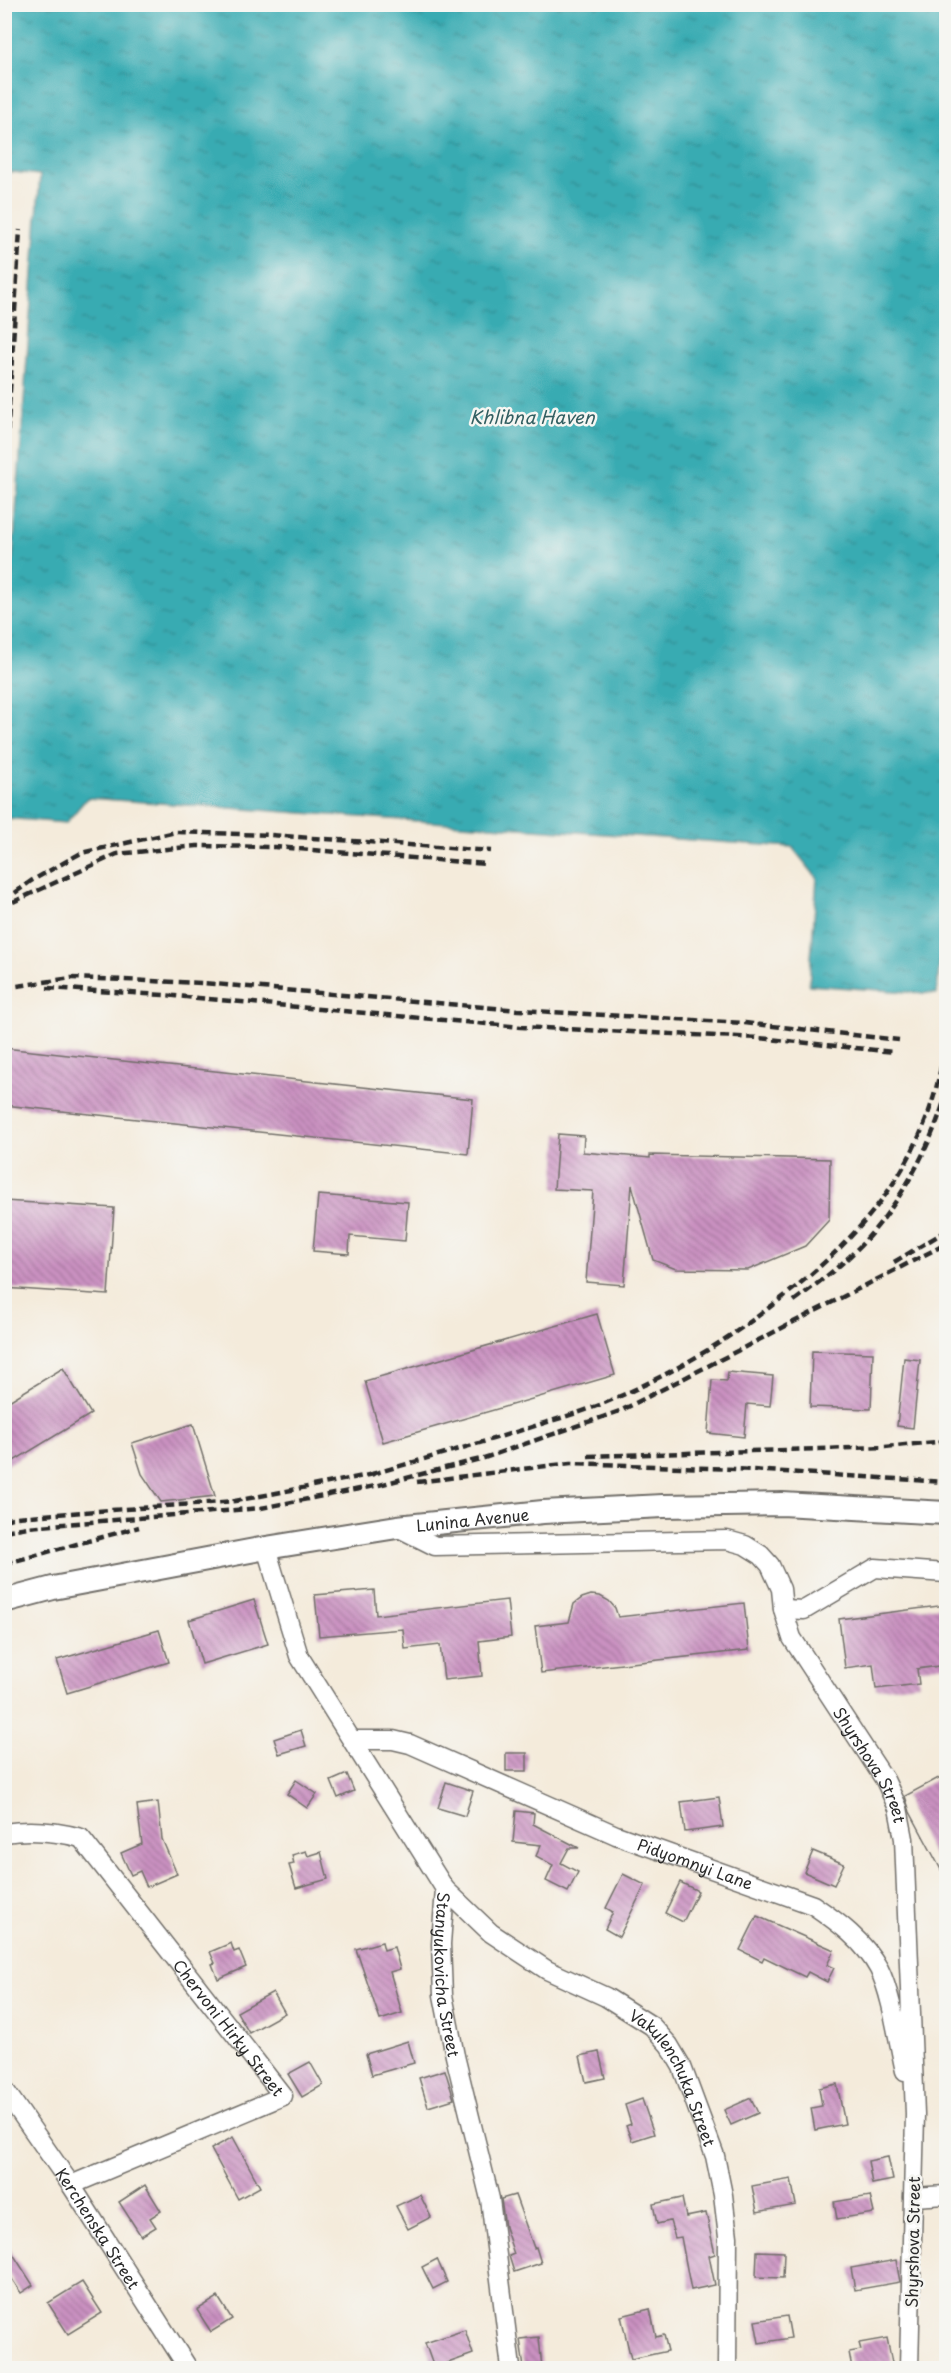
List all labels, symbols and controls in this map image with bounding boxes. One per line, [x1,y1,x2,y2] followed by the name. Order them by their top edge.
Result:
[469,403,596,430] water label: Khlibna Haven
[415,1501,531,1537] street label: Lunina Avenue
[828,1701,913,1825] street label: Shyrshova Street
[634,1832,757,1895] street label: Pidyomnyi Lane
[429,1891,467,2059] street label: Stanyukovicha Street
[168,1954,291,2101] street label: Chervoni Hirky Street
[625,2003,723,2150] street label: Vakulenchuka Street
[50,2163,146,2293] street label: Kerchenska Street
[899,2176,925,2308] street label: Shyrshova Street

